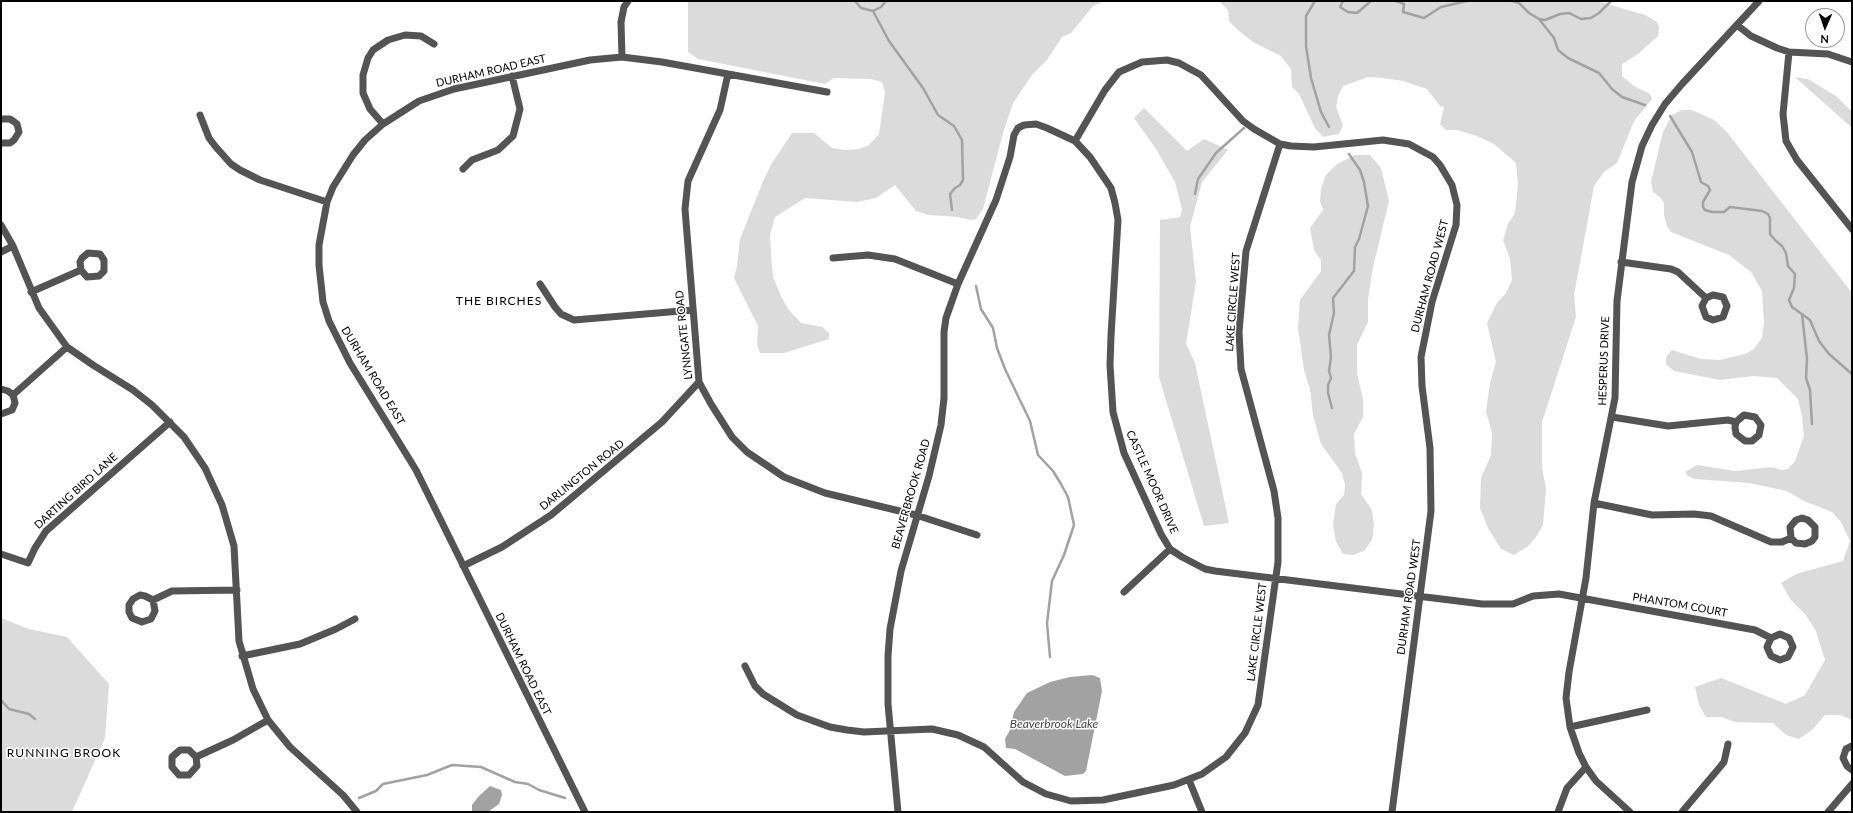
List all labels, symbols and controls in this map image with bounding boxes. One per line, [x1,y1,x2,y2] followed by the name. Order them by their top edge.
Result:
[1805,8,1845,48] north arrow
[1820,33,1829,46] text: N
[435,52,547,90] street label: DURHAM ROAD EAST
[1409,218,1451,334] street label: DURHAM ROAD WEST
[1223,252,1243,352] street label: LAKE CIRCLE WEST
[673,290,695,380] street label: LYNNGATE ROAD
[456,294,542,308] district label: THE BIRCHES
[1596,316,1612,406] street label: HESPERUS DRIVE
[338,324,408,428] street label: DURHAM ROAD EAST
[1123,428,1181,536] street label: CASTLE MOOR DRIVE
[537,437,627,513] street label: DARLINGTON ROAD
[889,437,933,551] street label: BEAVERBROOK ROAD
[32,450,120,532] street label: DARTING BIRD LANE
[1394,538,1424,656] street label: DURHAM ROAD WEST
[1244,582,1270,682] street label: LAKE CIRCLE WEST
[1632,590,1728,620] street label: PHANTOM COURT
[492,611,554,717] street label: DURHAM ROAD EAST
[1010,717,1098,731] water label: Beaverbrook Lake
[7,746,121,760] district label: RUNNING BROOK

